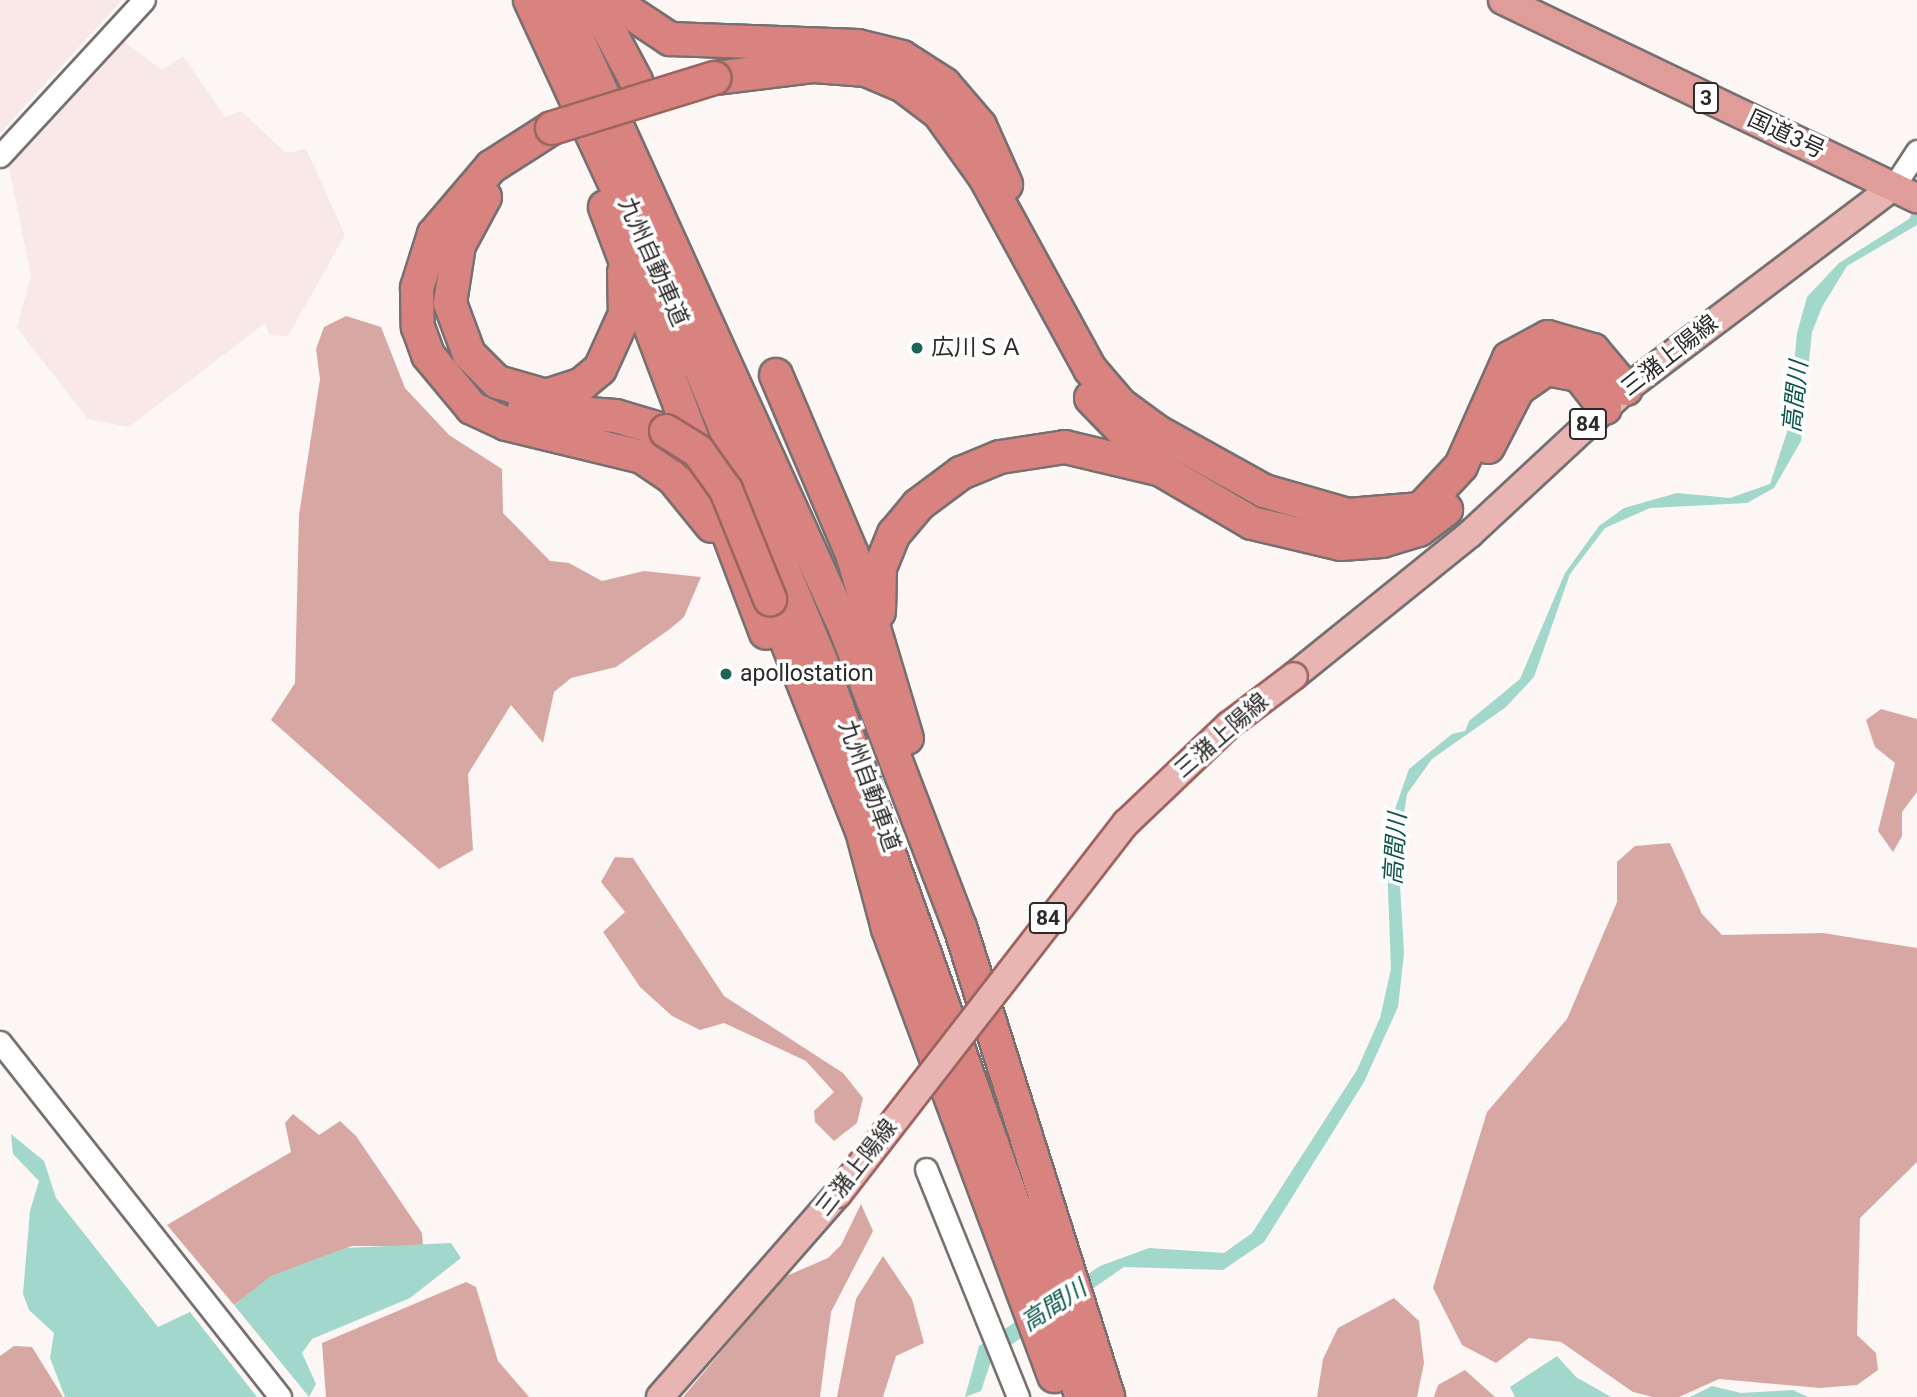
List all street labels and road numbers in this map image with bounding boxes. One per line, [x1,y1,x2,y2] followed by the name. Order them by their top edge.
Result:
[1692,80,1720,116] road number: 3
[1743,105,1829,165] street label: 国道3号
[612,193,694,331] street label: 九州自動車道
[1616,310,1724,402] street label: 三潴上陽線
[1569,406,1607,442] road number: 84
[1170,688,1274,784] street label: 三潴上陽線
[832,716,906,856] street label: 九州自動車道
[1029,900,1067,936] road number: 84
[811,1114,903,1222] street label: 三潴上陽線

